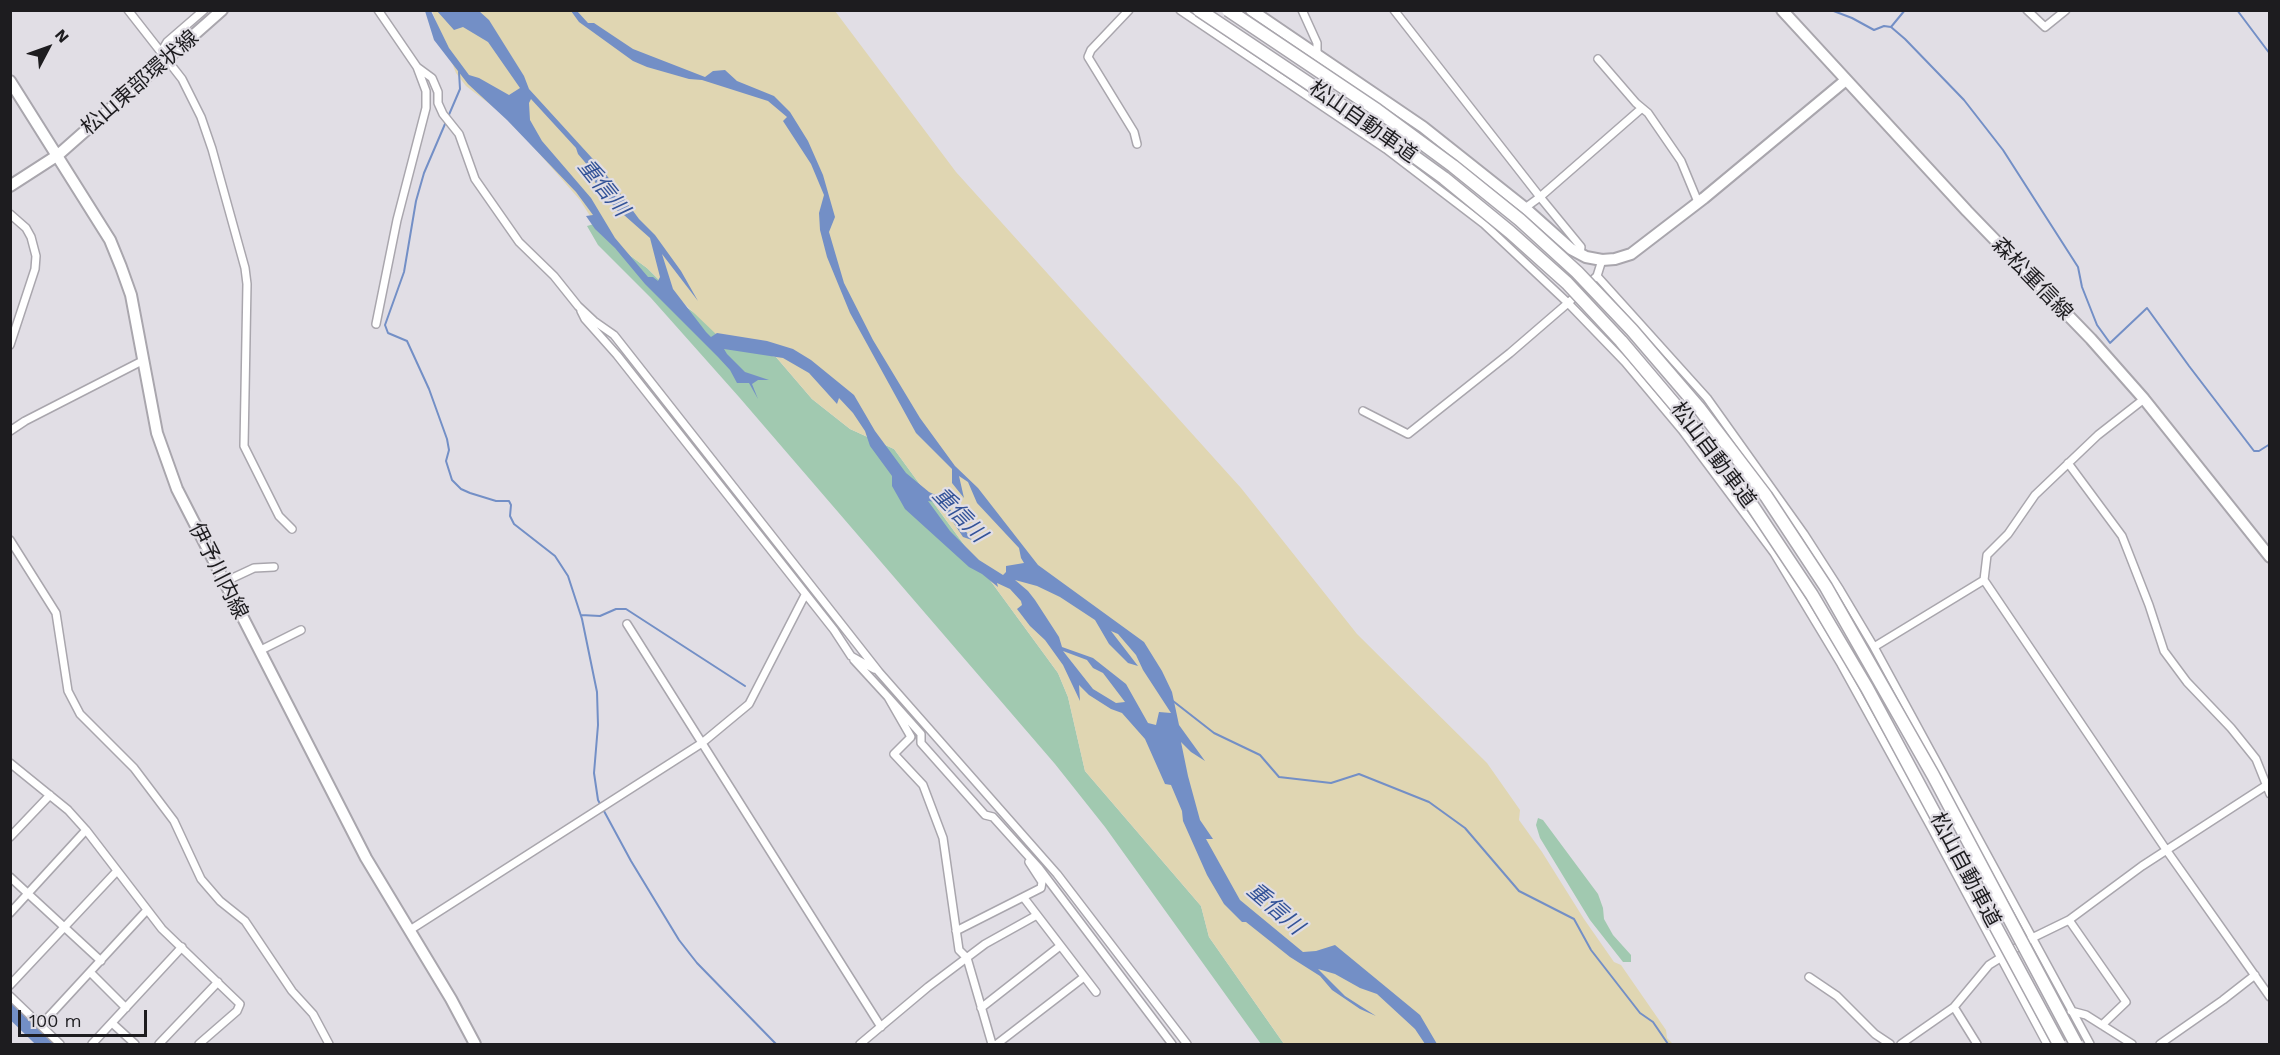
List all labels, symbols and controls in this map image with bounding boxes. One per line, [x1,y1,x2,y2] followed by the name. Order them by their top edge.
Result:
[18,18,78,78] north arrow
[51,25,73,47] text: N
[76,25,204,141] street label: 松山東部環状線
[1304,76,1422,168] street label: 松山自動車道
[572,154,634,222] water label: 重信川
[1986,232,2078,326] street label: 森松重信線
[1665,397,1761,513] street label: 松山自動車道
[927,482,991,548] water label: 重信川
[183,519,253,623] street label: 伊予川内線
[1924,808,2006,932] street label: 松山自動車道
[1241,877,1309,941] water label: 重信川
[21,998,150,1036] scale bar
[29,1010,82,1031] text: 100 m

